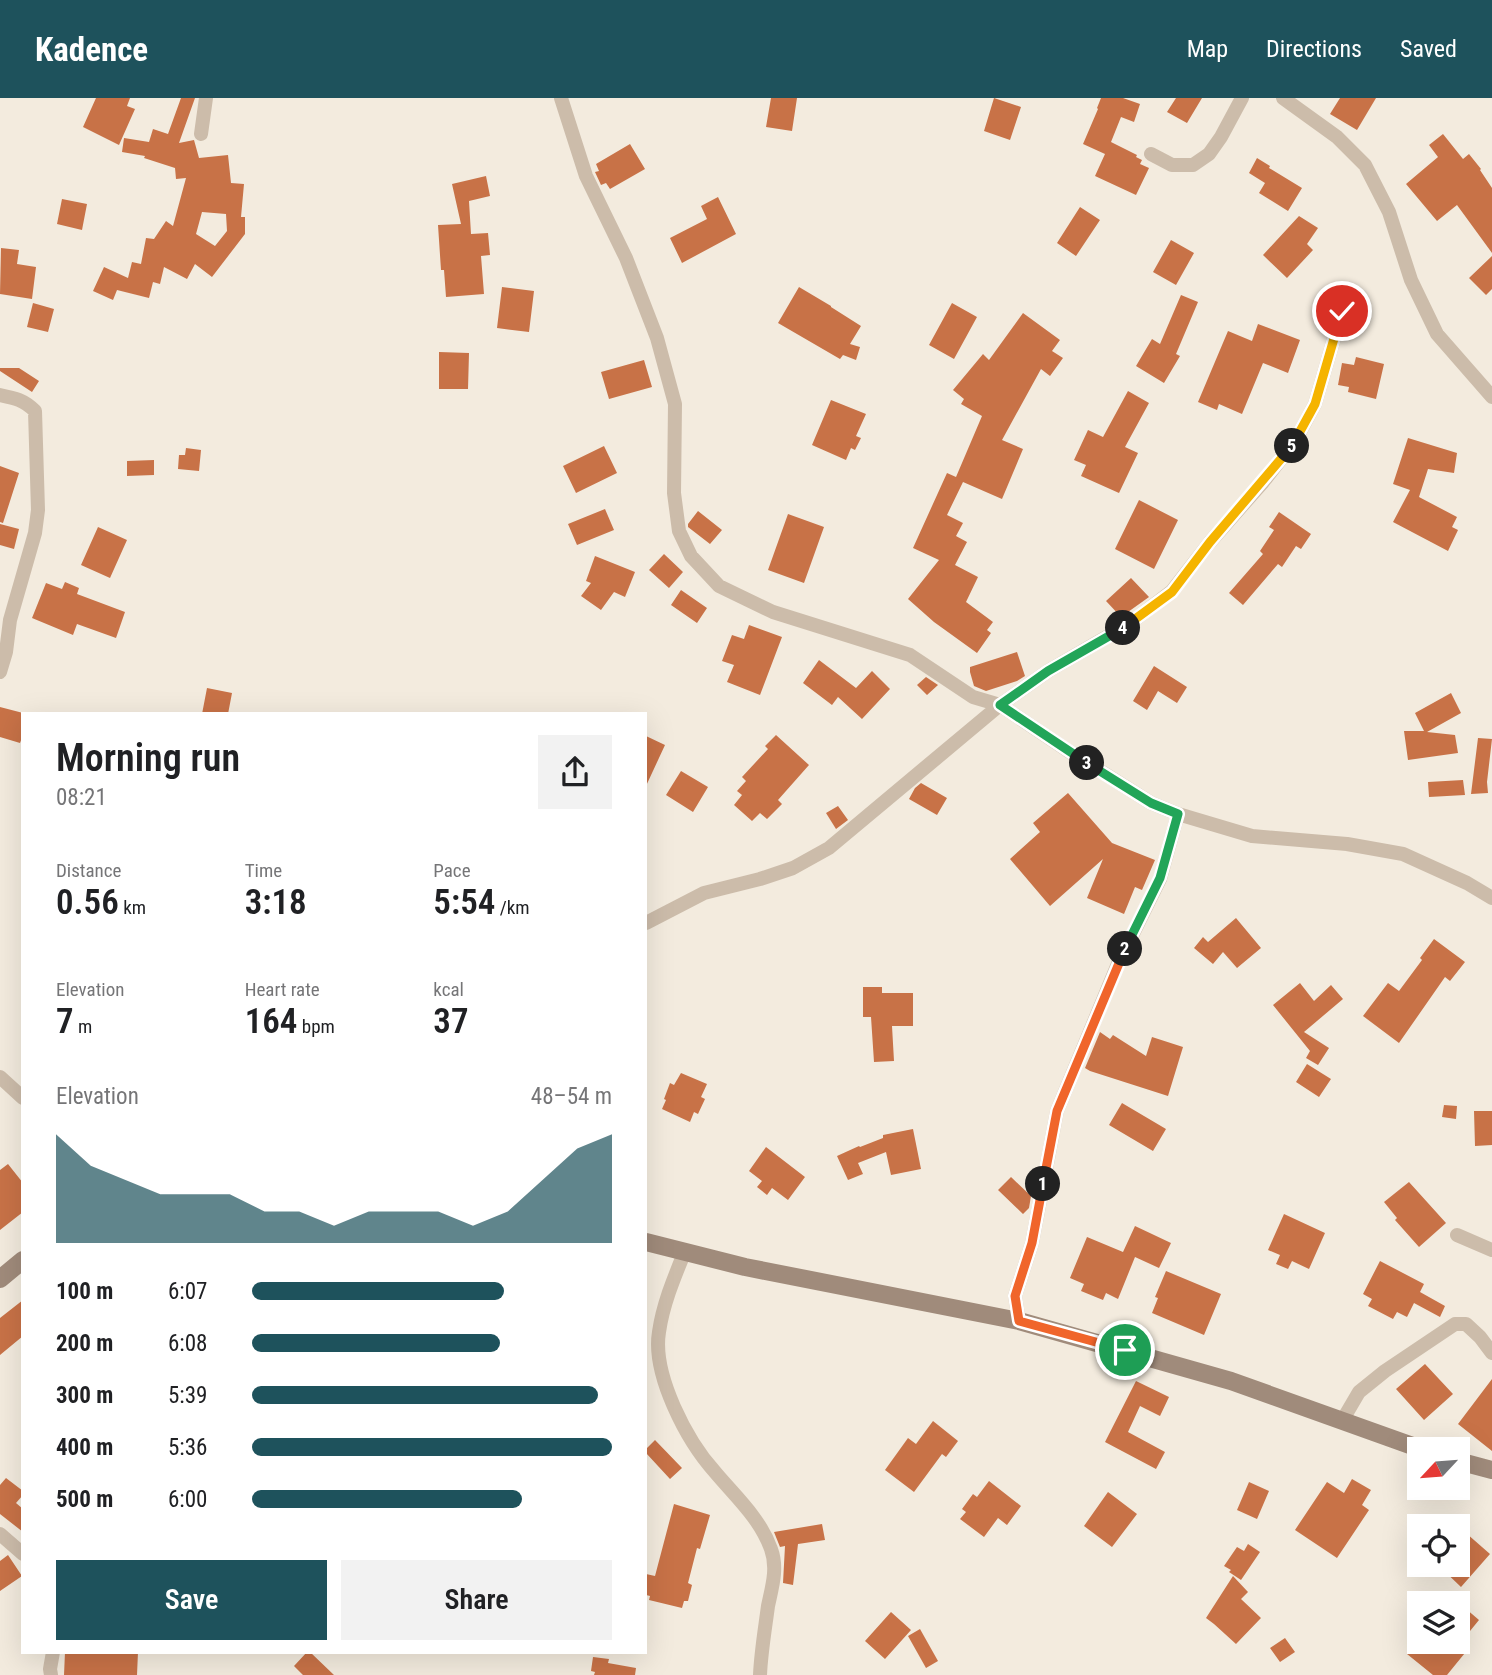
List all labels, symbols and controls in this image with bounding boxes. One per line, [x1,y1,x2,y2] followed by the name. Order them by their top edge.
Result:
[35,30,148,69] text: Kadence
[1187,35,1228,63] text: Map
[1266,35,1362,63] text: Directions
[1400,35,1457,63] text: Saved
[1312,281,1372,341] pin
[1323,292,1361,330] icon: check
[1274,428,1310,464] pin: 5
[1287,434,1296,457] text: 5
[1106,610,1140,646] pin: 4
[1118,616,1127,639] text: 4
[538,735,612,809] button: share
[56,736,240,780] text: Morning run
[1070,746,1104,780] pin: 3
[1082,751,1091,774] text: 3
[56,784,107,811] text: 08:21
[56,859,121,882] text: Distance
[245,859,282,882] text: Time
[433,859,471,882] text: Pace
[56,882,119,923] text: 0.56
[245,882,307,923] text: 3:18
[433,882,495,923] text: 5:54
[119,896,146,919] text: km
[495,896,530,919] text: /km
[1108,932,1142,966] pin: 2
[1120,937,1129,960] text: 2
[56,978,124,1001] text: Elevation
[245,978,320,1001] text: Heart rate
[433,978,464,1001] text: kcal
[56,1001,74,1042] text: 7
[245,1001,297,1042] text: 164
[433,1001,469,1042] text: 37
[74,1015,92,1038] text: m
[297,1015,335,1038] text: bpm
[56,1083,139,1110] text: Elevation
[531,1083,612,1110] text: 48–54 m
[1026,1166,1060,1202] pin: 1
[1038,1172,1047,1195] text: 1
[56,1278,113,1305] text: 100 m
[168,1278,207,1305] text: 6:07
[1095,1320,1155,1380] pin
[56,1330,113,1357] text: 200 m
[168,1330,207,1357] text: 6:08
[1106,1331,1144,1369] icon: arrive
[56,1382,113,1409] text: 300 m
[168,1382,207,1409] text: 5:39
[56,1434,113,1461] text: 400 m
[168,1434,207,1461] text: 5:36
[1407,1437,1470,1500] north arrow
[1407,1437,1470,1654] map controls
[56,1486,113,1513] text: 500 m
[168,1486,207,1513] text: 6:00
[1407,1514,1470,1577] button: locate
[56,1560,327,1640] button: Save
[341,1560,612,1640] button: Share
[1407,1591,1470,1654] button: layers

